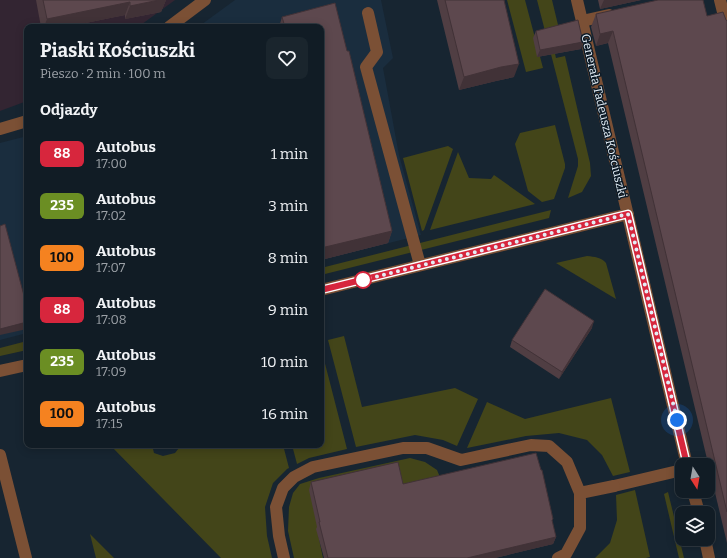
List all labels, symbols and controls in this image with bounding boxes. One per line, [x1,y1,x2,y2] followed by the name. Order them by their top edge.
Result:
[578,33,630,200] street label: Generała Tadeusza Kościuszki
[266,37,308,79] button: heart
[40,39,195,62] text: Piaski Kościuszki
[40,66,166,81] text: Pieszo · 2 min · 100 m
[40,101,98,119] text: Odjazdy
[96,138,156,156] text: Autobus
[54,145,70,162] text: 88
[271,145,308,163] text: 1 min
[96,156,127,171] text: 17:00
[96,190,156,208] text: Autobus
[50,197,74,214] text: 235
[268,197,308,215] text: 3 min
[96,208,126,223] text: 17:02
[96,242,156,260] text: Autobus
[50,249,74,266] text: 100
[268,249,308,267] text: 8 min
[96,260,125,275] text: 17:07
[354,271,372,289] unlabelled marker
[96,294,156,312] text: Autobus
[54,301,70,318] text: 88
[268,301,308,319] text: 9 min
[96,312,127,327] text: 17:08
[96,346,156,364] text: Autobus
[50,353,74,370] text: 235
[261,353,308,371] text: 10 min
[96,364,126,379] text: 17:09
[96,398,156,416] text: Autobus
[50,405,74,422] text: 100
[262,405,308,423] text: 16 min
[667,410,687,430] your location
[96,416,123,431] text: 17:15
[675,458,715,498] north arrow
[675,458,715,546] map controls
[675,506,715,546] button: layers

